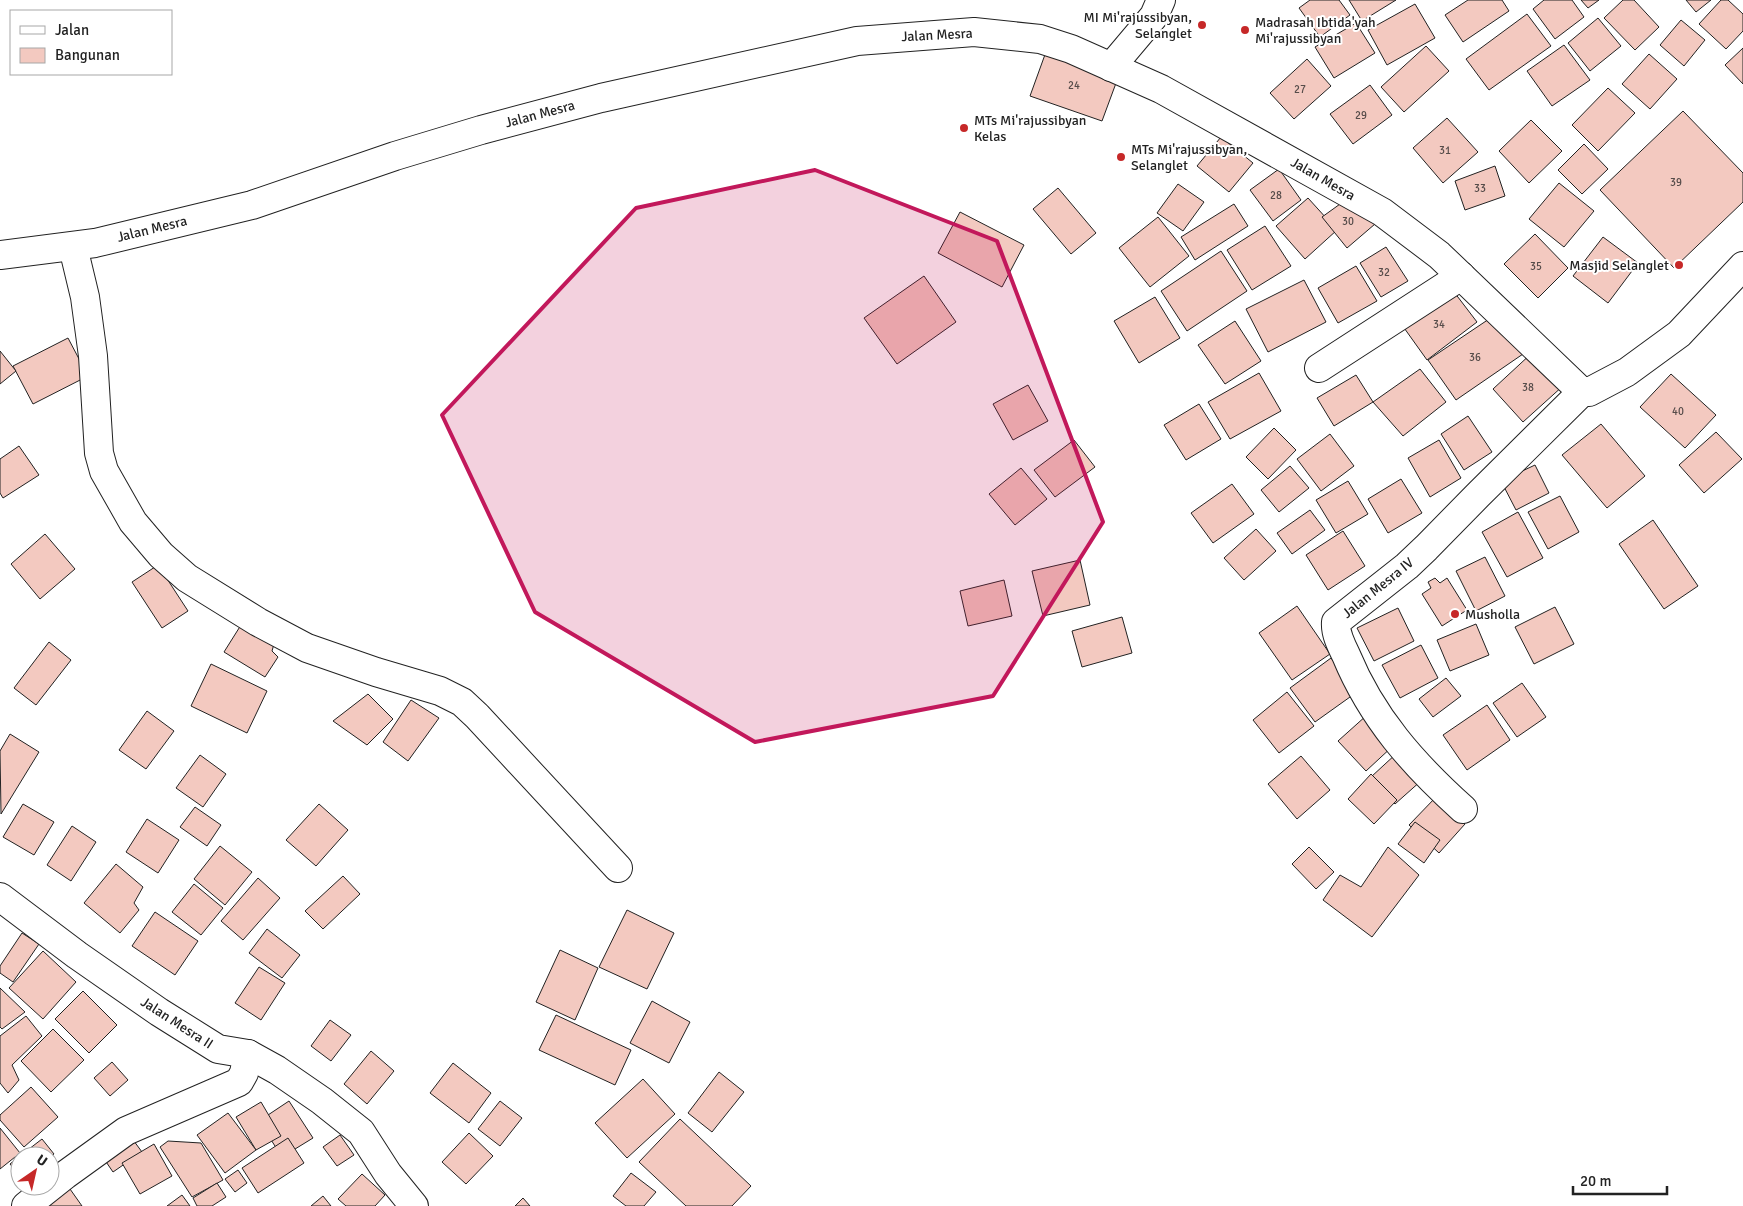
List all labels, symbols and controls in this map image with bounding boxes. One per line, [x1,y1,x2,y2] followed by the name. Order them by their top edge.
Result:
[1083,9,1192,42] place label: MI Mi'rajussibyan, Selanglet
[10,10,172,75] legend
[1255,14,1376,47] place label: Madrasah Ibtida'yah Mi'rajussibyan
[1196,19,1208,31] marker: MI Mi'rajussibyan, Selanglet
[55,21,89,39] text: Jalan
[1239,24,1251,36] marker: Madrasah Ibtida'yah Mi'rajussibyan
[901,25,973,45] street label: Jalan Mesra
[55,46,120,64] text: Bangunan
[1068,79,1080,92] house number: 24
[1294,83,1306,96] house number: 27
[503,97,577,131] street label: Jalan Mesra
[1355,109,1367,122] house number: 29
[974,112,1086,145] place label: MTs Mi'rajussibyan Kelas
[958,122,970,134] marker: MTs Mi'rajussibyan Kelas
[1131,141,1247,174] place label: MTs Mi'rajussibyan, Selanglet
[1439,144,1451,157] house number: 31
[1115,151,1127,163] marker: MTs Mi'rajussibyan, Selanglet
[1288,154,1358,204] street label: Jalan Mesra
[1670,176,1682,189] house number: 39
[1474,182,1486,195] house number: 33
[1270,189,1282,202] house number: 28
[115,212,189,246] street label: Jalan Mesra
[1342,215,1354,228] house number: 30
[1569,257,1669,274] place label: Masjid Selanglet
[1673,259,1685,271] marker: Masjid Selanglet
[1530,260,1542,273] house number: 35
[1378,266,1390,279] house number: 32
[1433,318,1445,331] house number: 34
[1469,351,1481,364] house number: 36
[1522,381,1534,394] house number: 38
[1672,405,1684,418] house number: 40
[1339,554,1417,622] street label: Jalan Mesra IV
[1465,606,1520,623] place label: Musholla
[1449,608,1461,620] marker: Musholla
[138,993,216,1053] street label: Jalan Mesra II
[10,1146,60,1196] north arrow
[33,1151,51,1170] text: U
[1573,1164,1667,1196] scale bar
[1580,1172,1611,1190] text: 20 m

